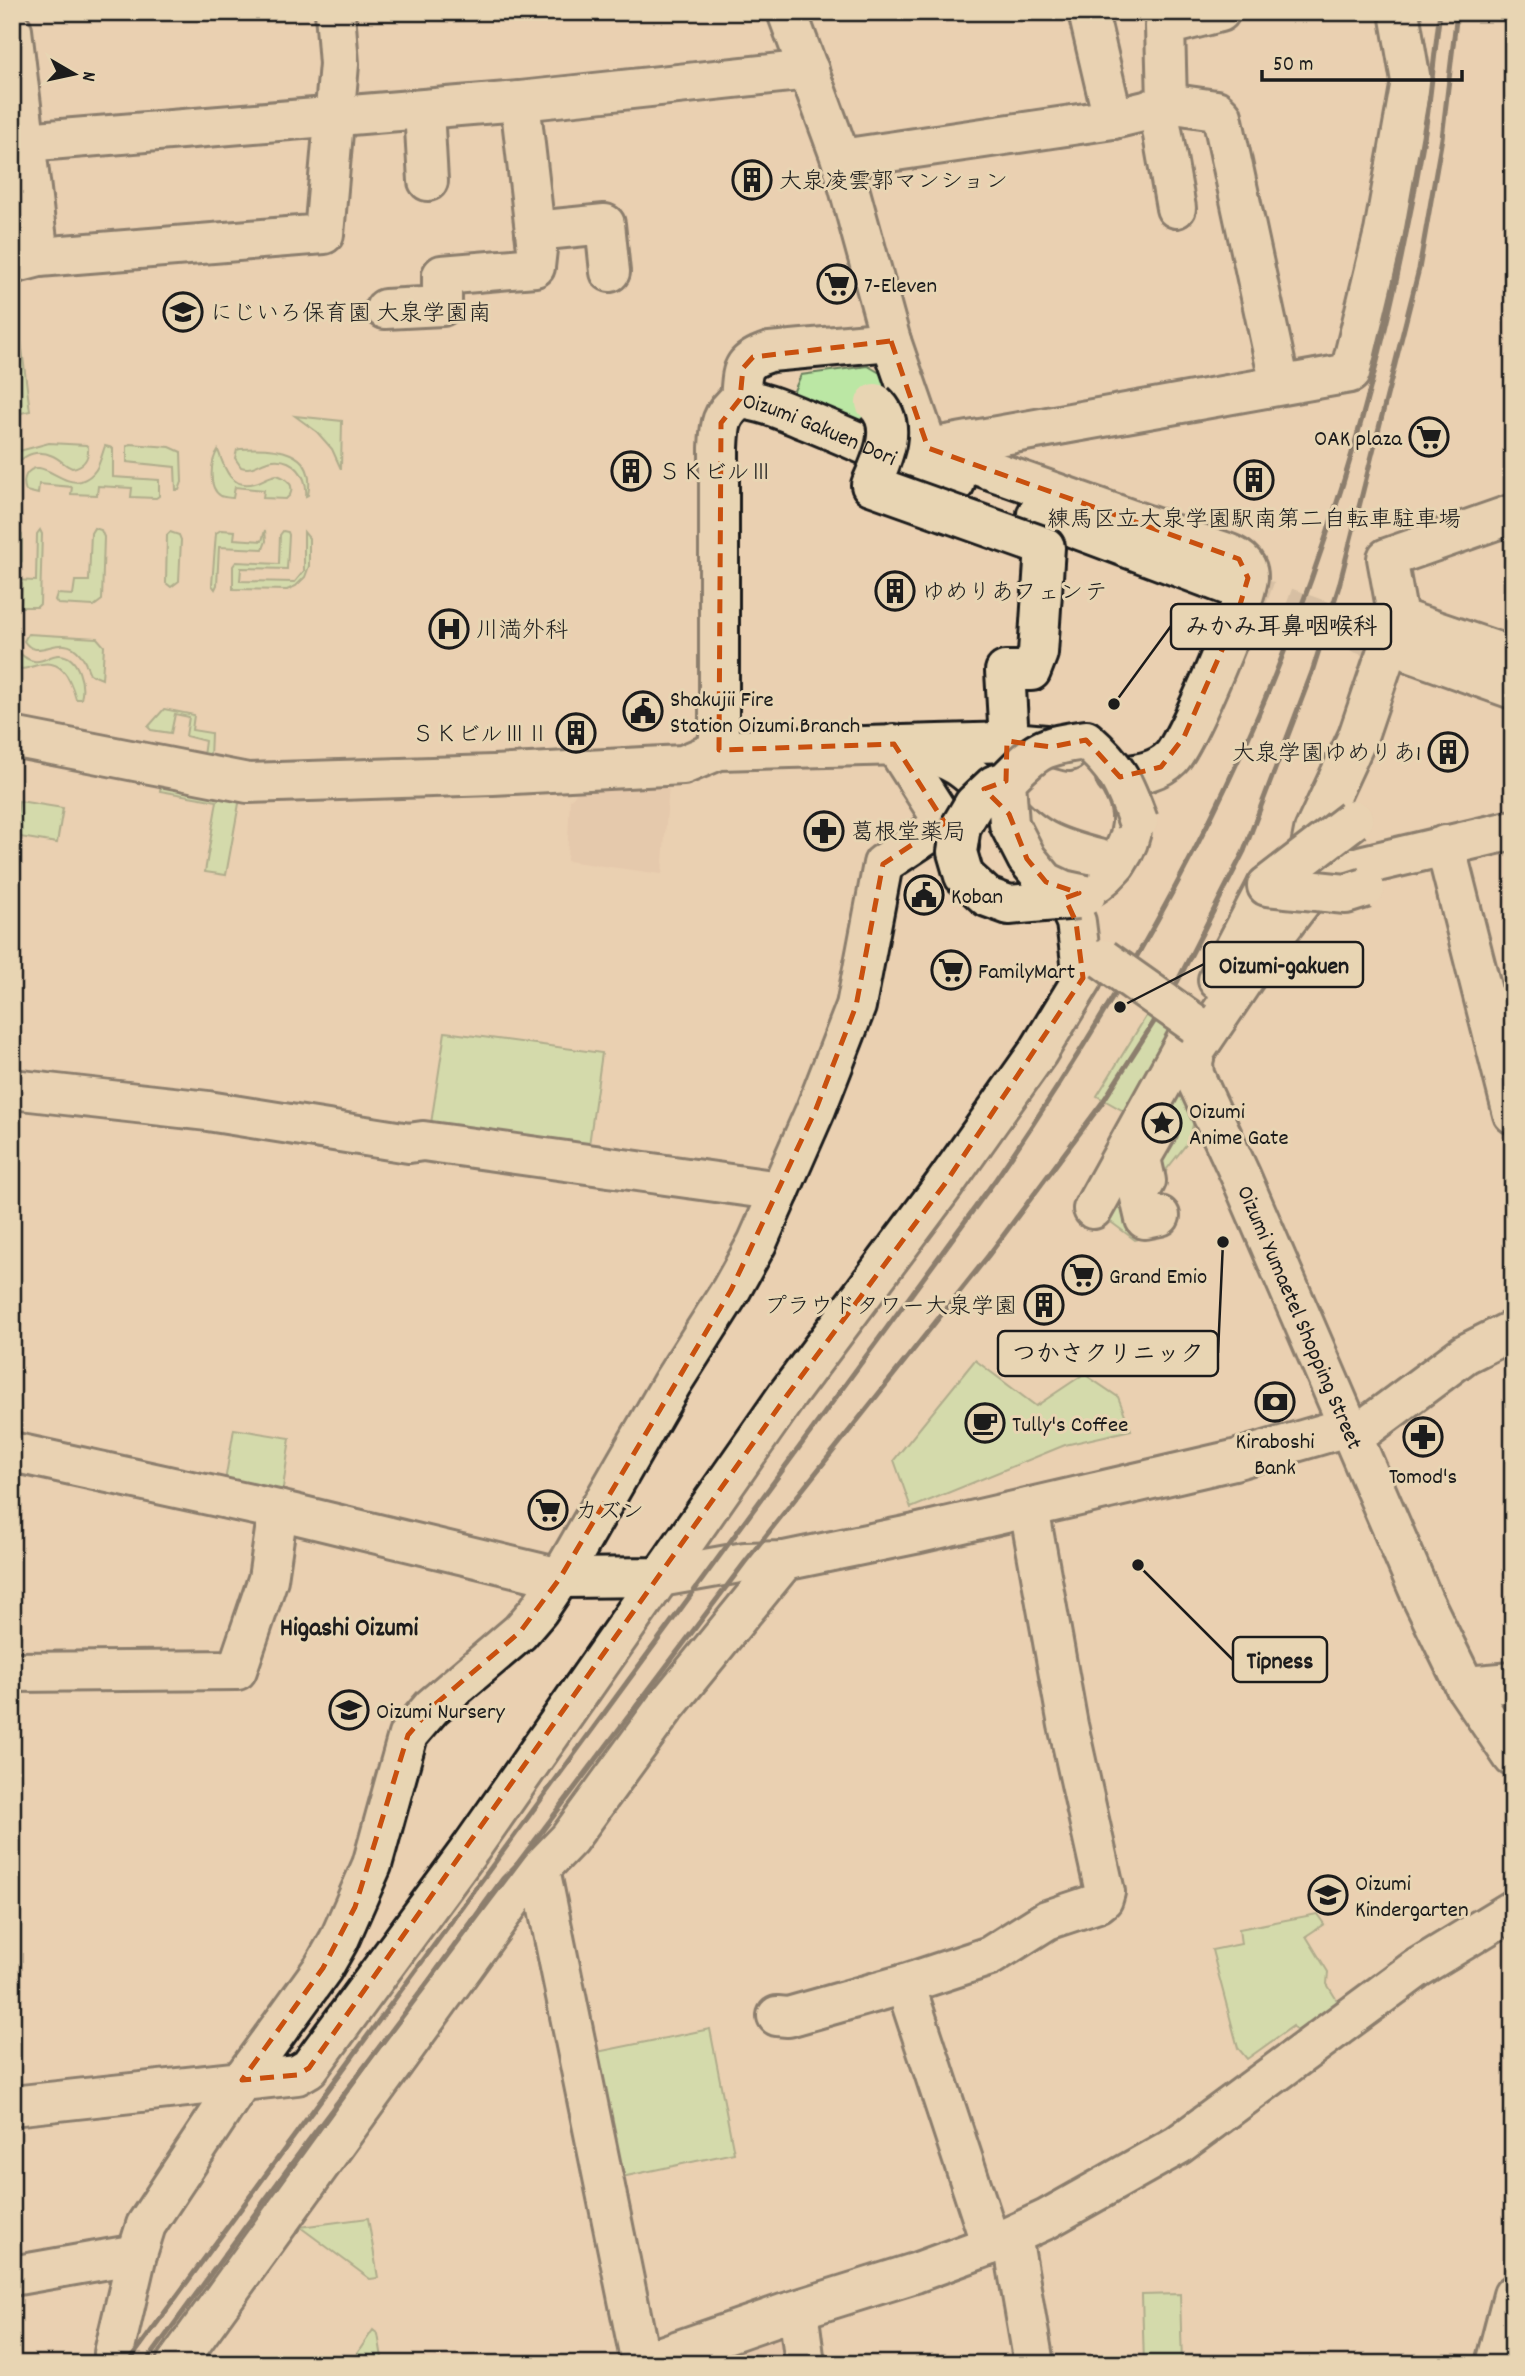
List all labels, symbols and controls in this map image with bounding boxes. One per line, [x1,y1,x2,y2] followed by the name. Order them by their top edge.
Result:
[38,38,108,108] north arrow
[1262,38,1462,82] scale bar
[1273,51,1313,81] text: 50 m
[73,69,101,83] text: N
[731,159,773,201] building icon: 大泉凌雲郭マンション
[779,167,1008,200] place label: 大泉凌雲郭マンション
[816,263,858,305] supermarket icon: 7-Eleven
[864,271,937,304] place label: 7-Eleven
[162,291,204,333] school or university icon: にじいろ保育園 大泉学園南
[210,299,491,332] place label: にじいろ保育園 大泉学園南
[740,386,901,477] street label: Oizumi Gakuen Dori
[1408,416,1450,458] supermarket icon: OAK plaza
[1314,424,1403,457] place label: OAK plaza
[610,450,652,492] building icon: ＳＫビルⅢ
[658,458,773,491] place label: ＳＫビルⅢ
[1233,459,1275,501] building icon: 練馬区立大泉学園駅南第二自転車駐車場
[1047,505,1461,538] place label: 練馬区立大泉学園駅南第二自転車駐車場
[874,570,916,612] building icon: ゆめりあフェンテ
[922,578,1107,611] place label: ゆめりあフェンテ
[1171,604,1391,649] callout: みかみ耳鼻咽喉科
[428,608,470,650] hospital icon: 川満外科
[1185,612,1377,646] text: みかみ耳鼻咽喉科
[476,616,568,649] place label: 川満外科
[670,685,860,744] place label: Shakujii Fire Station Oizumi Branch
[622,690,664,732] public building icon: Shakujii Fire Station Oizumi Branch
[555,712,597,754] building icon: ＳＫビルⅢⅡ
[411,720,549,753] place label: ＳＫビルⅢⅡ
[1427,731,1469,773] building icon: 大泉学園ゆめりあ1
[1232,739,1421,772] place label: 大泉学園ゆめりあ1
[803,810,845,852] pharmacy icon: 葛根堂薬局
[851,818,966,851] place label: 葛根堂薬局
[903,874,945,916] public building icon: Koban
[951,882,1003,915] place label: Koban
[1204,942,1363,987] callout: Oizumi-gakuen
[930,949,972,991] supermarket icon: FamilyMart
[1219,951,1349,985] text: Oizumi-gakuen
[978,957,1075,990] place label: FamilyMart
[1189,1097,1289,1156] place label: Oizumi Anime Gate
[1141,1102,1183,1144] place icon: Oizumi Anime Gate
[1227,1181,1369,1455] street label: Oizumi Yumaetel Shopping Street
[1061,1254,1103,1296] supermarket icon: Grand Emio
[1109,1262,1207,1295] place label: Grand Emio
[1023,1284,1065,1326] building icon: プラウドタワー大泉学園
[764,1292,1017,1325] place label: プラウドタワー大泉学園
[998,1331,1218,1376] callout: つかさクリニック
[1012,1339,1204,1373] text: つかさクリニック
[1254,1381,1296,1423] bank icon: Kiraboshi Bank
[964,1402,1006,1444] cafe icon: Tully's Coffee
[1012,1410,1128,1443] place label: Tully's Coffee
[1402,1416,1444,1458] pharmacy icon: Tomod's
[1236,1427,1314,1486] place label: Kiraboshi Bank
[1389,1462,1457,1495] place label: Tomod's
[527,1489,569,1531] supermarket icon: カズン
[575,1497,644,1530] place label: カズン
[280,1611,419,1648] district label: Higashi Oizumi
[1233,1637,1327,1682] callout: Tipness
[1247,1646,1313,1680] text: Tipness
[328,1689,370,1731] school or university icon: Oizumi Nursery
[376,1697,505,1730] place label: Oizumi Nursery
[1355,1869,1469,1928] place label: Oizumi Kindergarten
[1307,1874,1349,1916] school or university icon: Oizumi Kindergarten

